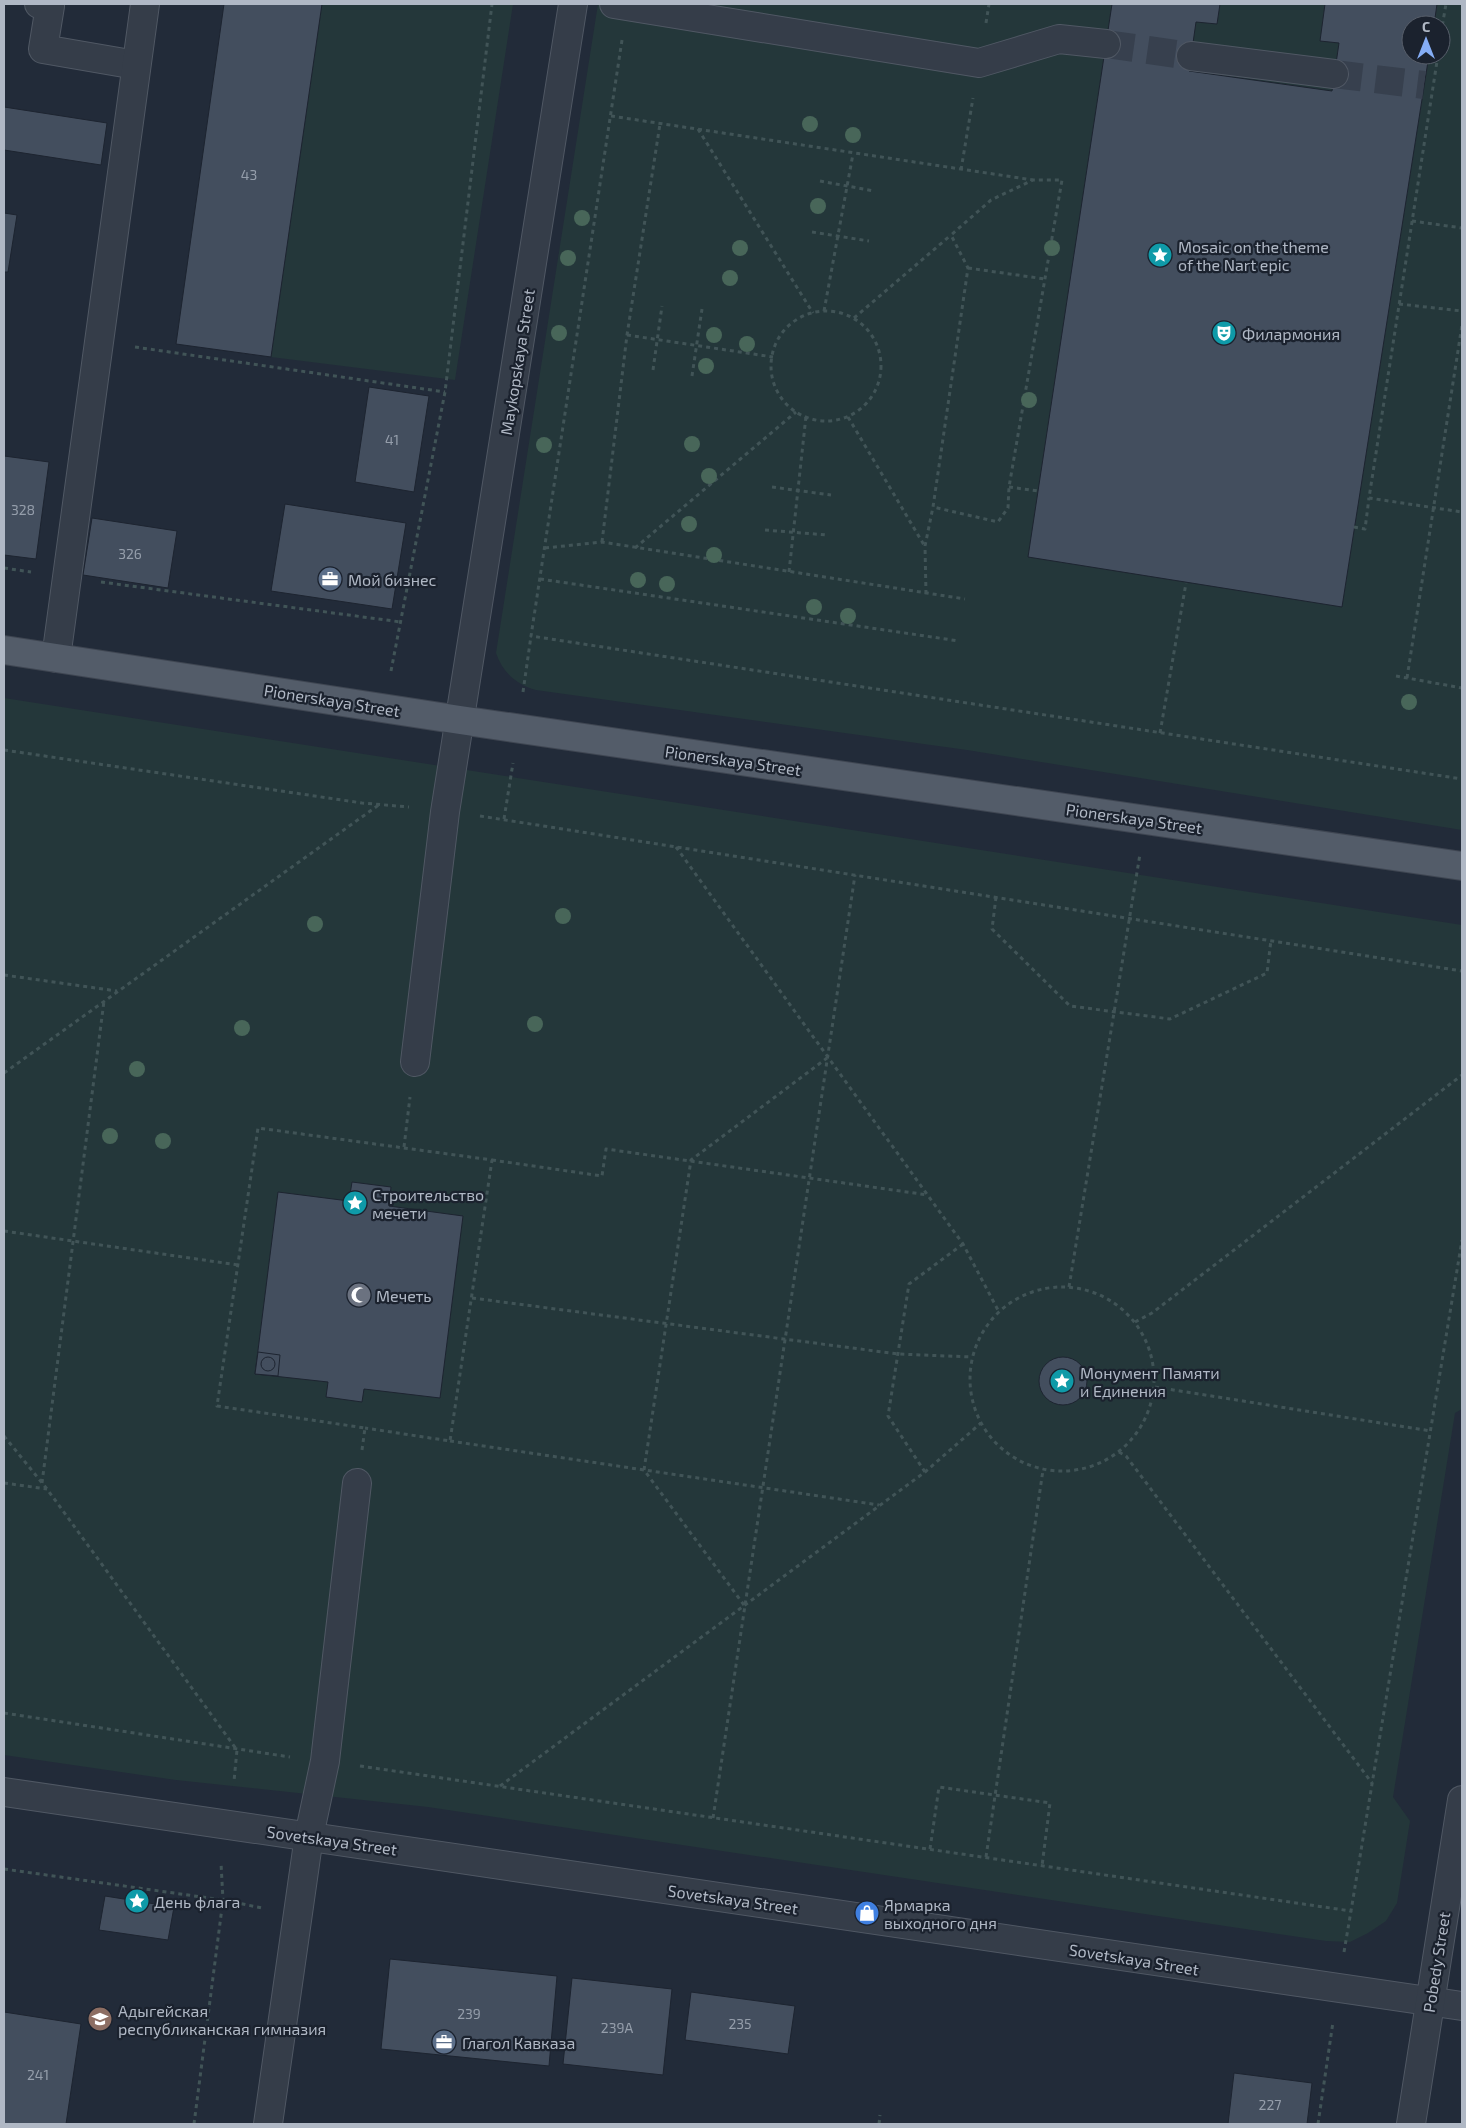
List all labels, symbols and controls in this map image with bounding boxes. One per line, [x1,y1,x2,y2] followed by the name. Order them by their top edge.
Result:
[1401,15,1451,65] north arrow
[1422,18,1430,35] text: С
[241,166,257,183] house number: 43
[1178,237,1329,274] place label: Mosaic on the theme of the Nart epic
[1147,242,1173,268] place icon: Mosaic on the theme of the Nart epic
[496,288,538,436] street label: Maykopskaya Street
[1211,320,1237,346] theatre icon: Филармония
[1242,324,1340,343] place label: Филармония
[385,431,399,448] house number: 41
[11,501,35,518] house number: 328
[118,545,142,562] house number: 326
[317,566,343,592] office icon: Мой бизнес
[348,570,437,589] place label: Мой бизнес
[263,680,401,720] street label: Pionerskaya Street
[664,741,802,779] street label: Pionerskaya Street
[1065,799,1203,837] street label: Pionerskaya Street
[372,1185,484,1222] place label: Строительство мечети
[342,1190,368,1216] place icon: Строительство мечети
[346,1282,372,1308] mosque icon: Мечеть
[376,1286,432,1305] place label: Мечеть
[1080,1363,1220,1400] place label: Монумент Памяти и Единения
[1049,1368,1075,1394] place icon: Монумент Памяти и Единения
[266,1821,398,1859] street label: Sovetskaya Street
[667,1880,799,1918] street label: Sovetskaya Street
[124,1888,150,1914] place icon: День флага
[154,1892,240,1911] place label: День флага
[884,1895,997,1932] place label: Ярмарка выходного дня
[854,1900,880,1926] shop icon: Ярмарка выходного дня
[1419,1910,1453,2014] street label: Pobedy Street
[1068,1939,1200,1979] street label: Sovetskaya Street
[118,2001,326,2039] place label: Адыгейская республиканская гимназия
[457,2005,481,2022] house number: 239
[87,2006,113,2032] school or university icon: Адыгейская республиканская гимназия
[728,2015,752,2032] house number: 235
[601,2019,633,2036] house number: 239А
[431,2029,457,2055] office icon: Глагол Кавказа
[462,2033,575,2052] place label: Глагол Кавказа
[27,2066,49,2083] house number: 241
[1259,2096,1281,2113] house number: 227

